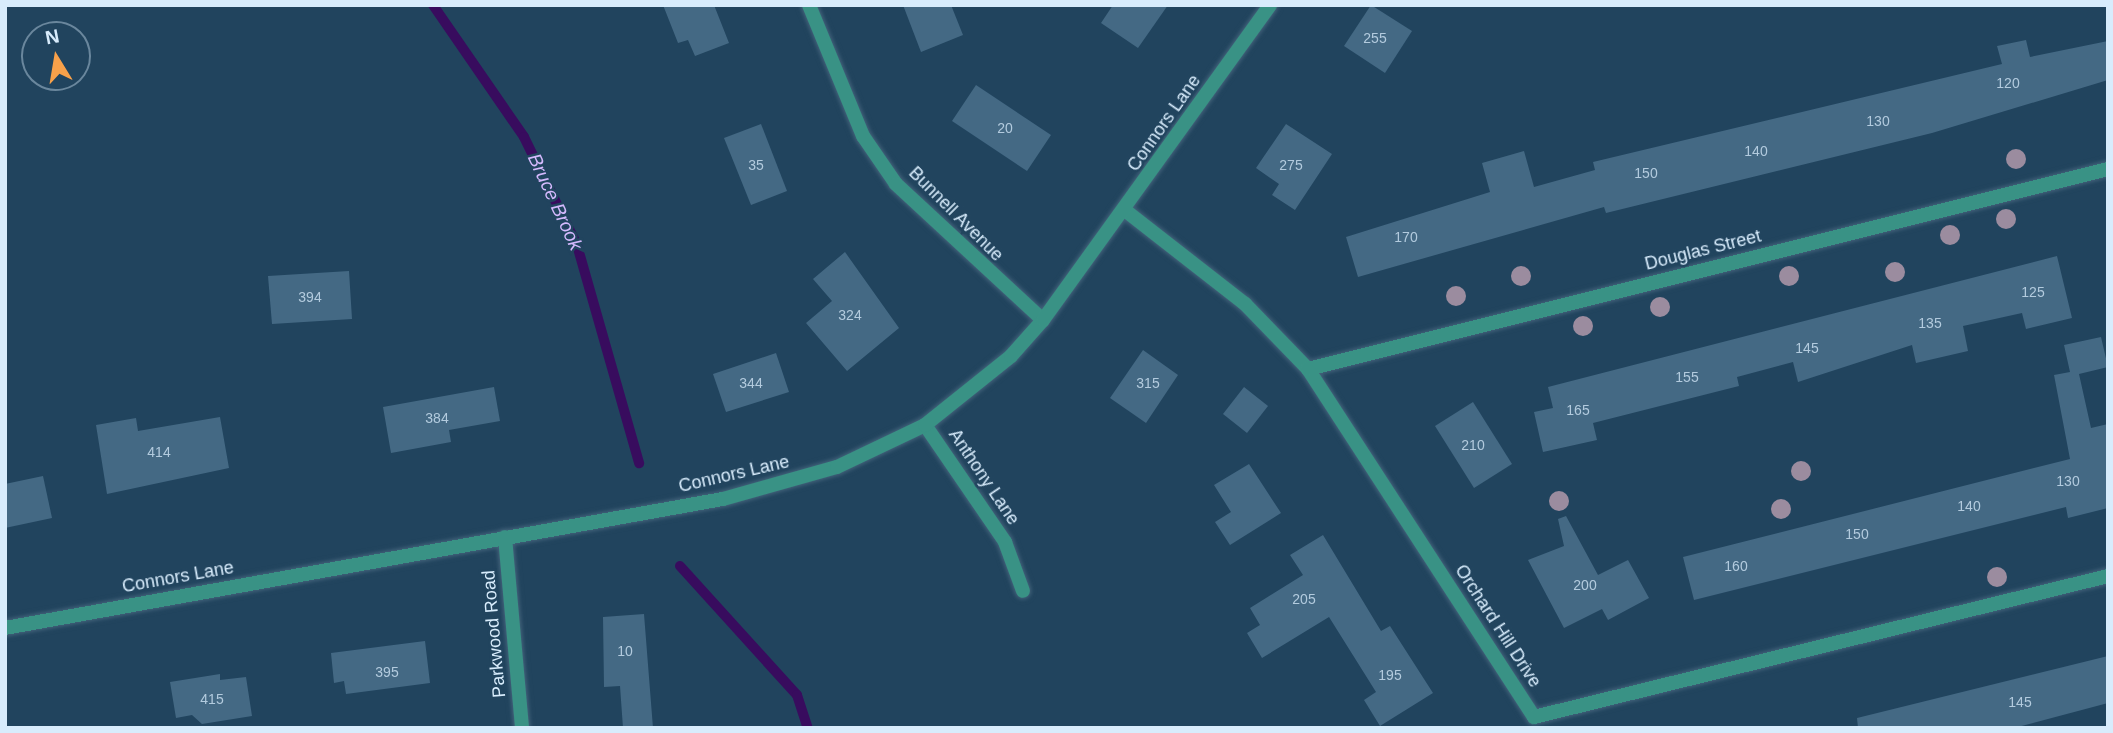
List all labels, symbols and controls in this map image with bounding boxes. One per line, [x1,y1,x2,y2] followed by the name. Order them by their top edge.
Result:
[21,21,91,91] north arrow
[44,25,61,48] text: N
[1363,30,1387,46] house number: 255
[1123,70,1205,176] street label: Connors Lane
[1996,75,2020,91] house number: 120
[1866,113,1890,129] house number: 130
[997,120,1013,136] house number: 20
[1744,143,1768,159] house number: 140
[523,150,587,254] water label: Bruce Brook
[748,157,764,173] house number: 35
[1279,157,1303,173] house number: 275
[904,162,1008,266] street label: Bunnell Avenue
[1634,165,1658,181] house number: 150
[1643,225,1763,275] street label: Douglas Street
[1394,229,1418,245] house number: 170
[2021,284,2045,300] house number: 125
[298,289,322,305] house number: 394
[838,307,862,323] house number: 324
[1918,315,1942,331] house number: 135
[1795,340,1819,356] house number: 145
[1675,369,1699,385] house number: 155
[739,375,763,391] house number: 344
[1136,375,1160,391] house number: 315
[1566,402,1590,418] house number: 165
[425,410,449,426] house number: 384
[944,425,1024,529] street label: Anthony Lane
[1461,437,1485,453] house number: 210
[147,444,171,460] house number: 414
[676,451,792,497] street label: Connors Lane
[2056,473,2080,489] house number: 130
[1957,498,1981,514] house number: 140
[1845,526,1869,542] house number: 150
[120,557,236,597] street label: Connors Lane
[1724,558,1748,574] house number: 160
[1450,561,1546,691] street label: Orchard Hill Drive
[478,569,510,699] street label: Parkwood Road
[1573,577,1597,593] house number: 200
[1292,591,1316,607] house number: 205
[617,643,633,659] house number: 10
[375,664,399,680] house number: 395
[1378,667,1402,683] house number: 195
[200,691,224,707] house number: 415
[2008,694,2032,710] house number: 145

